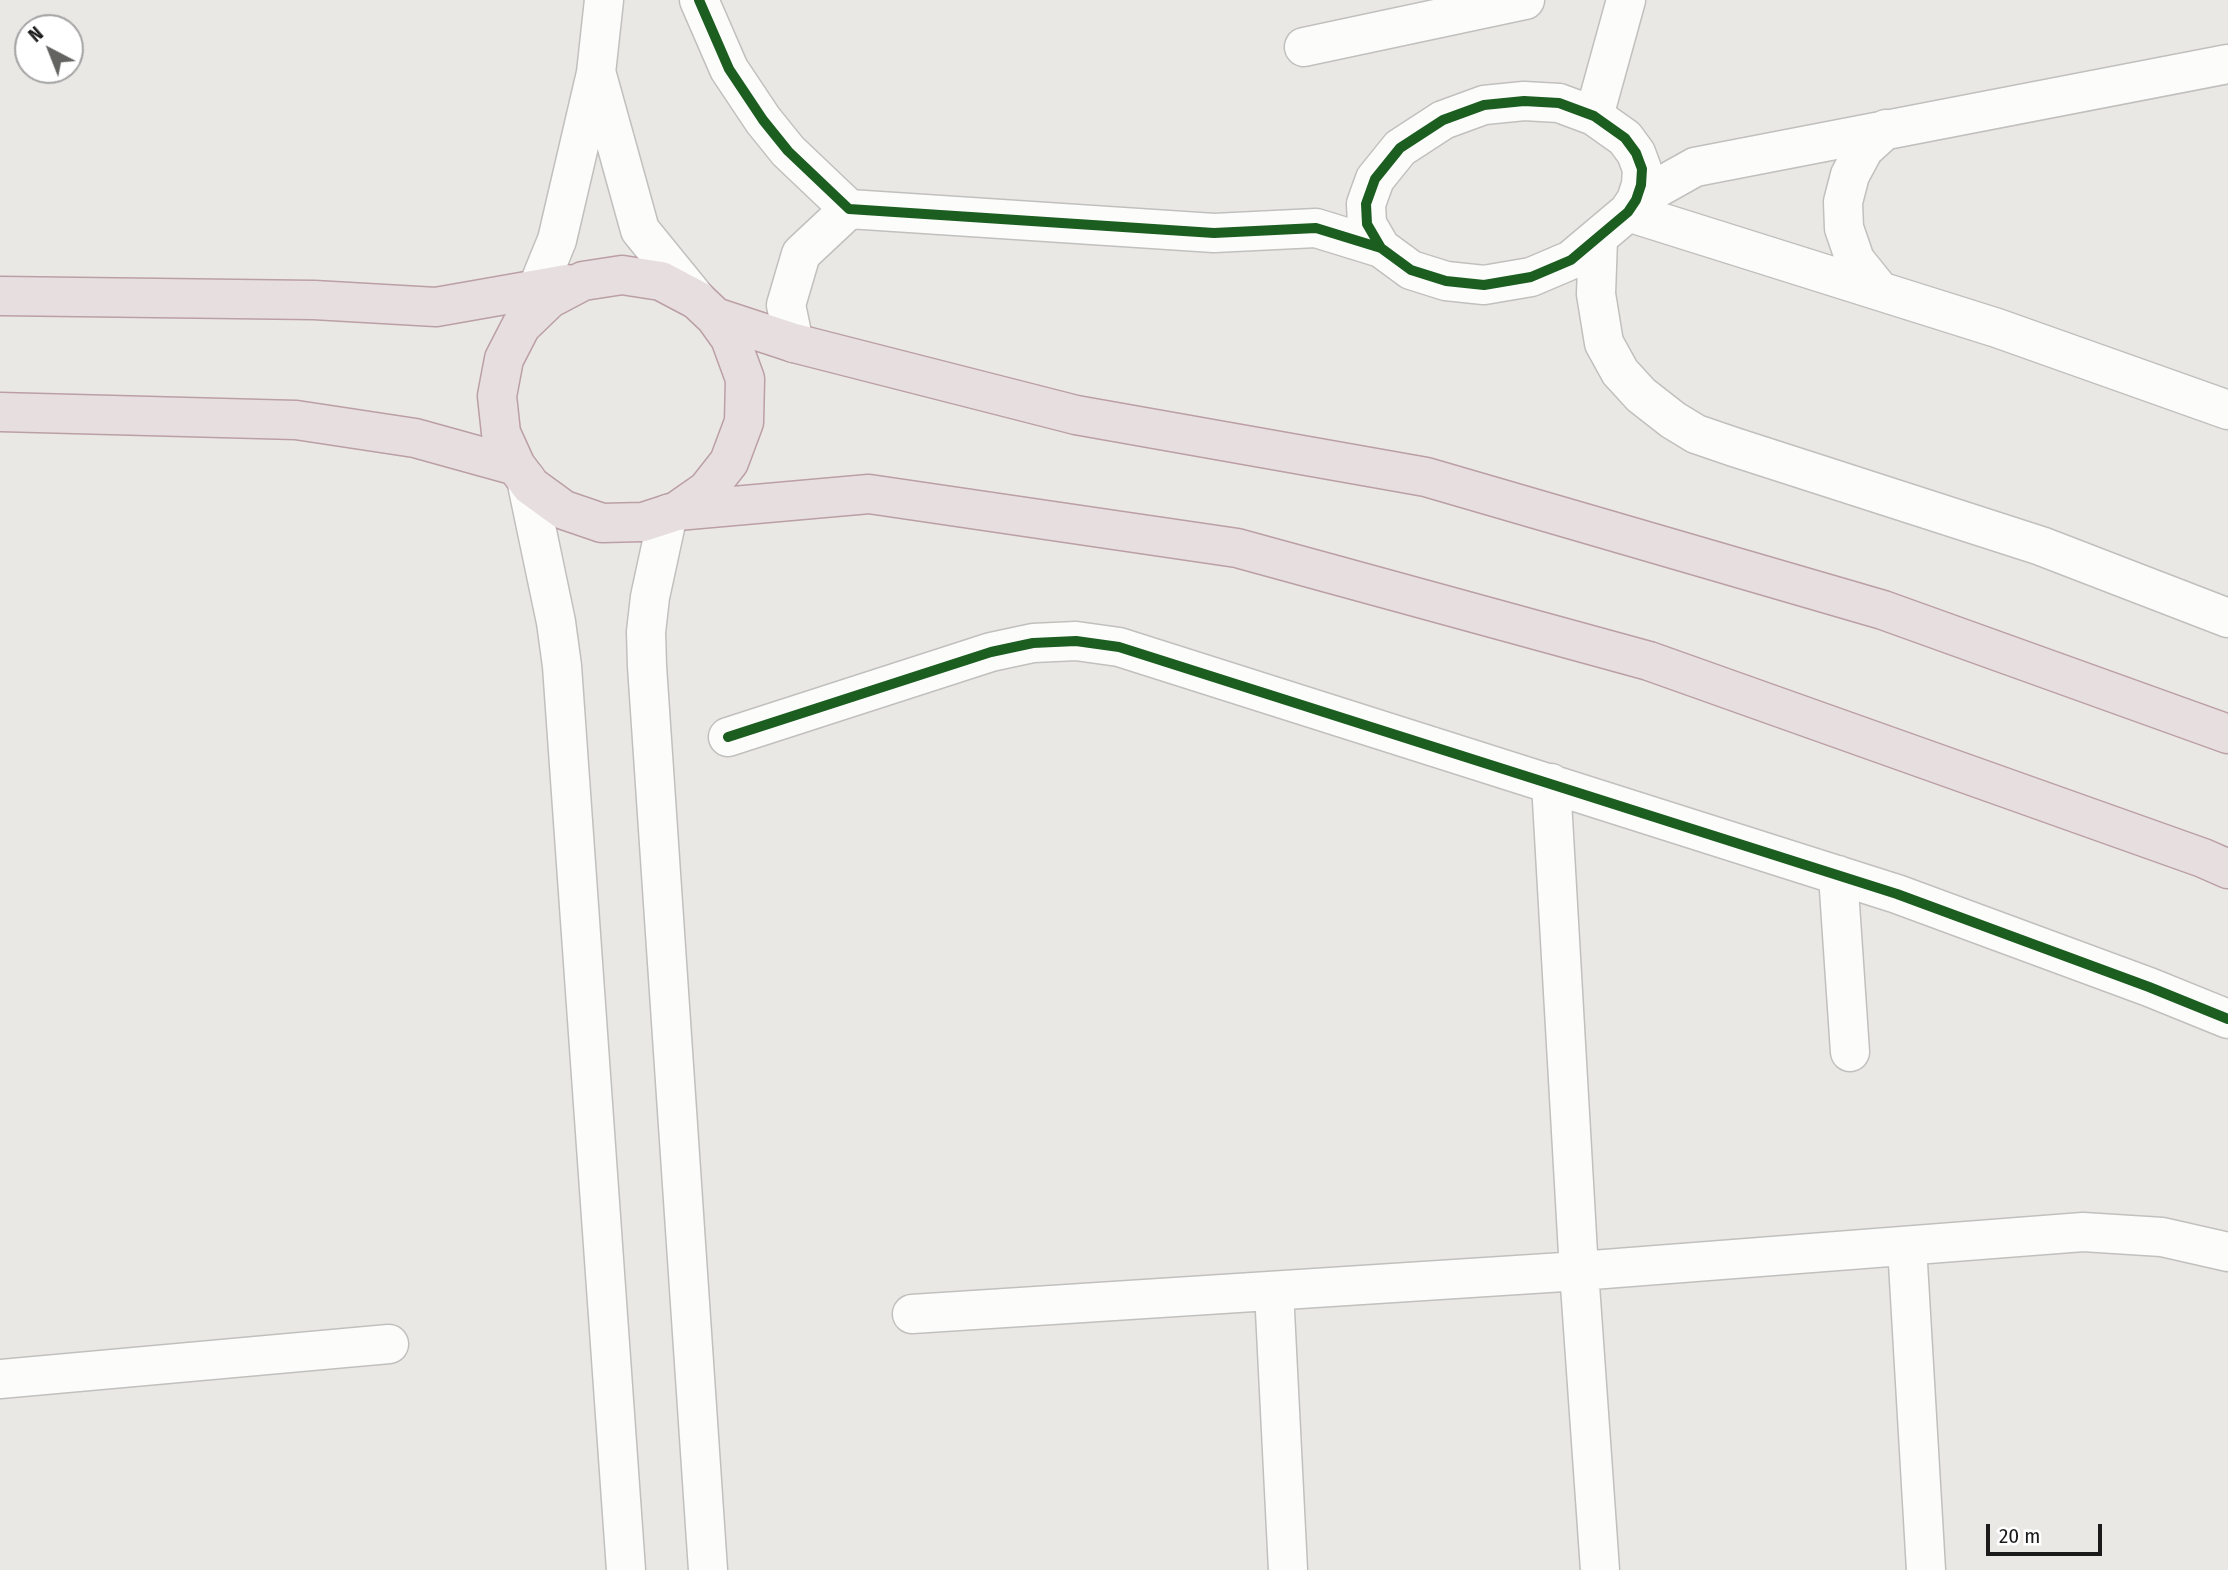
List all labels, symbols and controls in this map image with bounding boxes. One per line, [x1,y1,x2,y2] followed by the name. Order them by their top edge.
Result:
[14,14,84,84] north arrow
[24,22,48,47] text: N
[1990,1510,2106,1554] scale bar
[1999,1523,2040,1549] text: 20 m

